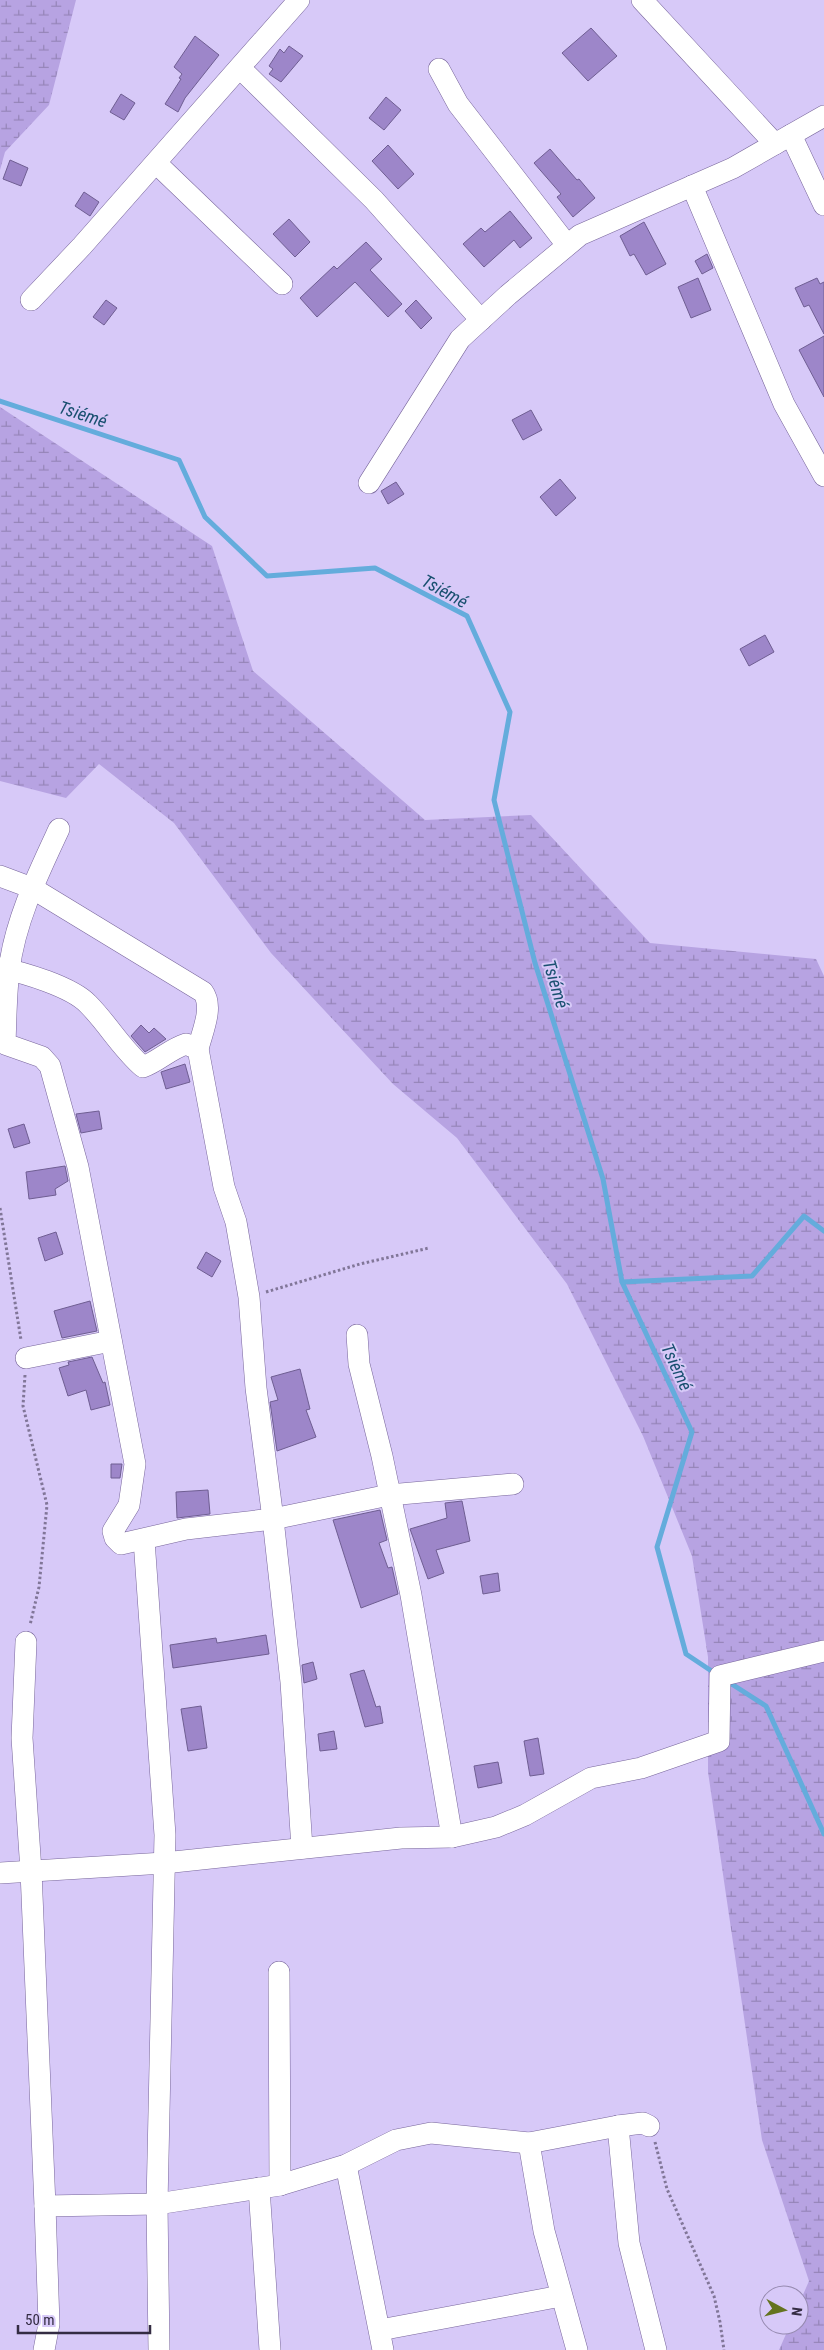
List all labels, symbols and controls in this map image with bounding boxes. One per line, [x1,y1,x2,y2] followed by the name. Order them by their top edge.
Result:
[56,396,111,432] water label: Tsiémé
[418,570,472,613] water label: Tsiémé
[539,957,574,1012] water label: Tsiémé
[657,1340,697,1395] water label: Tsiémé
[759,2285,809,2335] north arrow
[18,2302,150,2334] scale bar
[788,2306,805,2317] text: N
[25,2311,55,2329] text: 50 m

